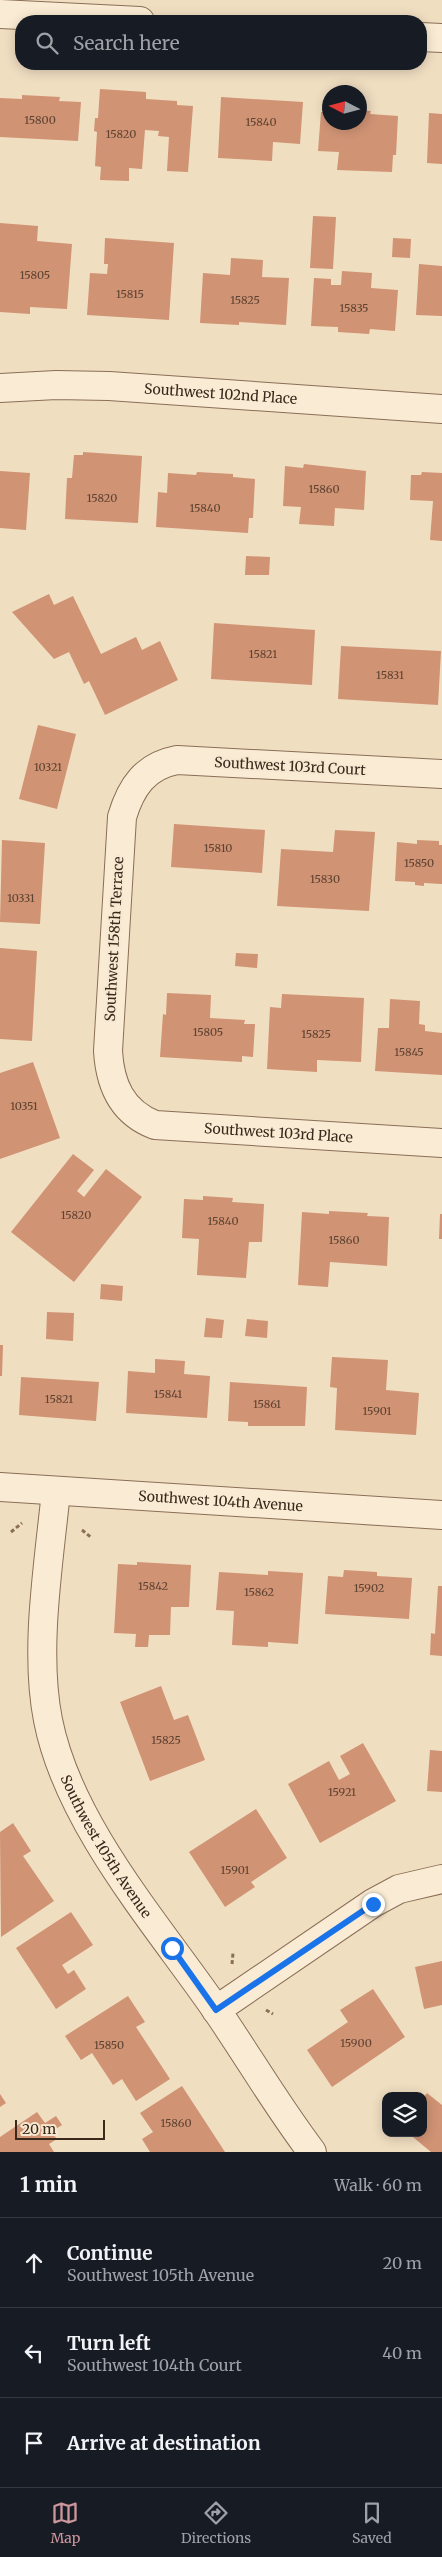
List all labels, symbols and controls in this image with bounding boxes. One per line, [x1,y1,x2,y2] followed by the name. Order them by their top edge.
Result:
[15,15,427,70] search box
[33,29,61,57] icon: search
[73,31,180,55] text: Search here
[322,85,367,130] north arrow
[24,113,56,127] house number: 15800
[245,115,277,129] house number: 15840
[106,127,136,141] house number: 15820
[20,268,50,282] house number: 15805
[116,287,144,301] house number: 15815
[230,293,260,307] house number: 15825
[339,301,369,315] house number: 15835
[144,379,298,408] street label: Southwest 102nd Place
[308,482,340,496] house number: 15860
[87,491,117,505] house number: 15820
[189,501,221,515] house number: 15840
[249,647,277,661] house number: 15821
[376,668,404,682] house number: 15831
[214,753,367,779] street label: Southwest 103rd Court
[34,760,62,774] house number: 10321
[204,841,232,855] house number: 15810
[101,856,127,1022] street label: Southwest 158th Terrace
[404,856,434,870] house number: 15850
[310,872,340,886] house number: 15830
[7,891,35,905] house number: 10331
[193,1025,223,1039] house number: 15805
[301,1027,331,1041] house number: 15825
[394,1045,424,1059] house number: 15845
[10,1099,38,1113] house number: 10351
[204,1119,353,1146] street label: Southwest 103rd Place
[61,1208,91,1222] house number: 15820
[207,1214,239,1228] house number: 15840
[328,1233,360,1247] house number: 15860
[154,1387,182,1401] house number: 15841
[45,1392,73,1406] house number: 15821
[253,1397,281,1411] house number: 15861
[363,1404,392,1418] house number: 15901
[138,1487,303,1515] street label: Southwest 104th Avenue
[138,1579,168,1593] house number: 15842
[354,1581,384,1595] house number: 15902
[244,1585,274,1599] house number: 15862
[151,1733,181,1747] house number: 15825
[57,1772,156,1921] street label: Southwest 105th Avenue
[328,1785,356,1799] house number: 15921
[221,1863,250,1877] house number: 15901
[362,1893,385,1916] route end
[161,1937,184,1960] route start
[340,2036,372,2050] house number: 15900
[94,2038,124,2052] house number: 15850
[382,2092,427,2137] map controls
[382,2092,427,2137] button: layers
[160,2116,192,2130] house number: 15860
[15,2117,105,2140] scale bar
[22,2120,56,2138] text: 20 m
[20,2171,77,2198] text: 1 min
[334,2175,422,2195] text: Walk · 60 m
[67,2241,153,2265] text: Continue
[20,2249,48,2277] icon: ahead
[383,2253,422,2273] text: 20 m
[67,2265,254,2285] text: Southwest 105th Avenue
[67,2331,151,2355] text: Turn left
[20,2339,48,2367] icon: left
[382,2343,422,2363] text: 40 m
[67,2355,242,2375] text: Southwest 104th Court
[20,2429,48,2457] icon: arrive
[67,2431,261,2455] text: Arrive at destination
[50,2499,80,2547] tab: Map
[181,2499,251,2547] tab: Directions
[352,2499,392,2547] tab: Saved

